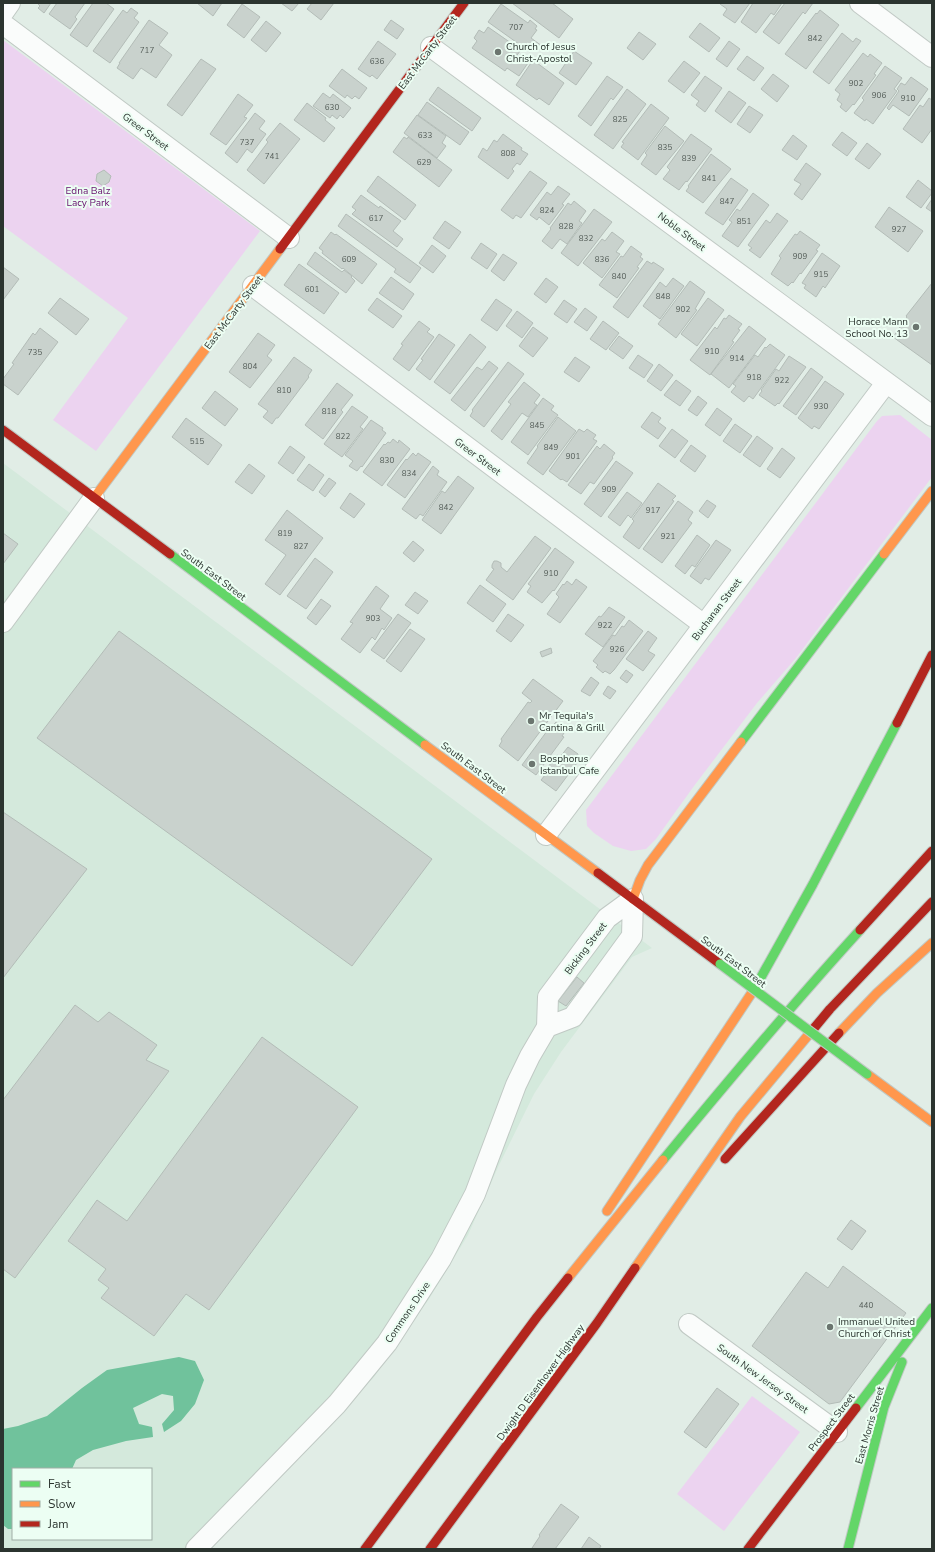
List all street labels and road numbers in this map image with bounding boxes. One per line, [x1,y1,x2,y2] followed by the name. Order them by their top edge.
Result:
[395,12,461,92] street label: East McCarty Street
[119,110,172,154] street label: Greer Street
[654,209,709,255] street label: Noble Street
[201,272,267,352] street label: East McCarty Street
[451,435,504,479] street label: Greer Street
[178,546,249,604] street label: South East Street
[689,575,745,644] street label: Buchanan Street
[438,739,509,797] street label: South East Street
[561,919,610,978] street label: Bicking Street
[698,933,769,991] street label: South East Street
[382,1279,434,1346] street label: Commons Drive
[494,1321,588,1444] street label: Dwight D Eisenhower Highway
[714,1341,811,1417] street label: South New Jersey Street
[852,1384,888,1466] street label: East Morris Street
[805,1390,859,1454] street label: Prospect Street

